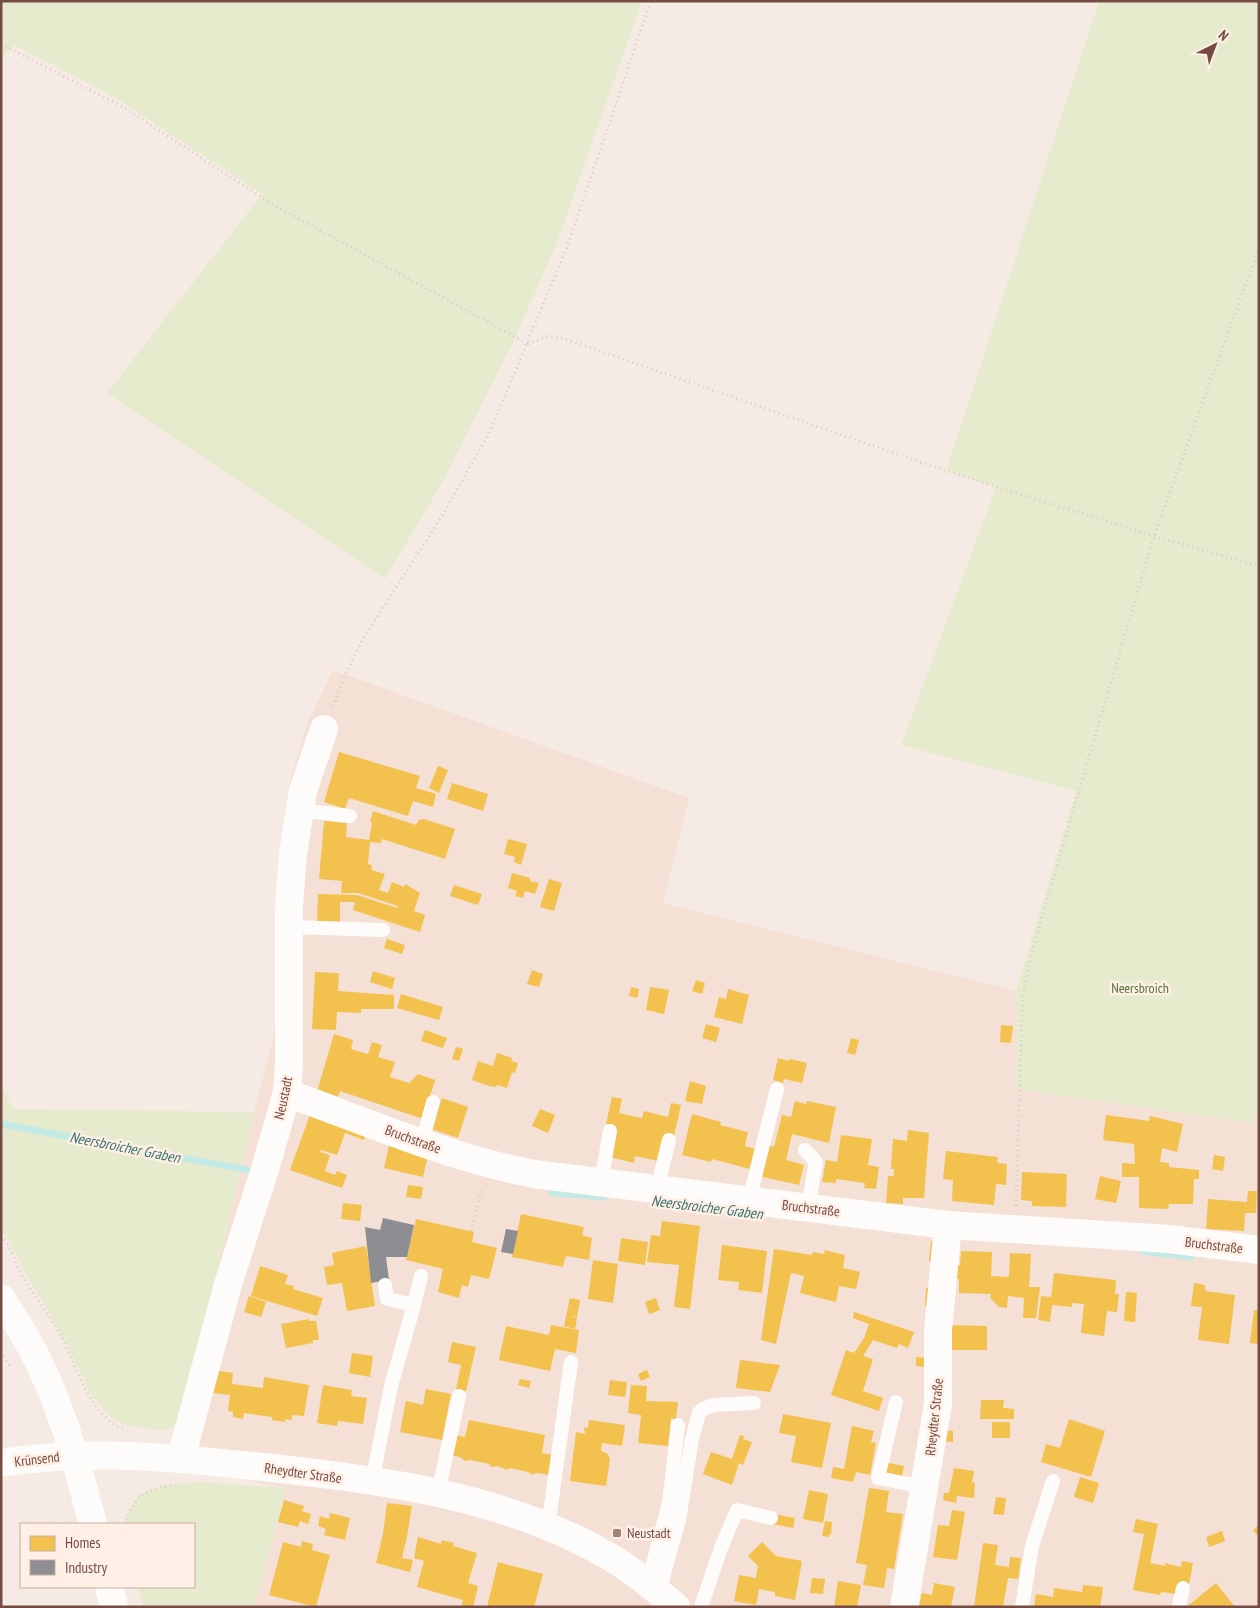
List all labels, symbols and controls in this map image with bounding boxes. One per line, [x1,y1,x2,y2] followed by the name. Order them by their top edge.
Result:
[1190,20,1240,70] north arrow
[1215,26,1233,45] text: N
[1111,979,1169,997] park label: Neersbroich
[270,1075,296,1121] street label: Neustadt
[383,1121,444,1157] street label: Bruchstraße
[68,1127,183,1167] water label: Neersbroicher Graben
[650,1191,765,1223] water label: Neersbroicher Graben
[781,1196,841,1221] street label: Bruchstraße
[1184,1233,1244,1258] street label: Bruchstraße
[921,1377,947,1457] street label: Rheydter Straße
[13,1447,61,1471] street label: Krünsend
[263,1459,343,1487] street label: Rheydter Straße
[20,1523,195,1588] legend
[627,1524,671,1542] place label: Neustadt
[611,1527,623,1539] marker: Neustadt
[65,1533,101,1552] text: Homes
[65,1558,107,1577] text: Industry

